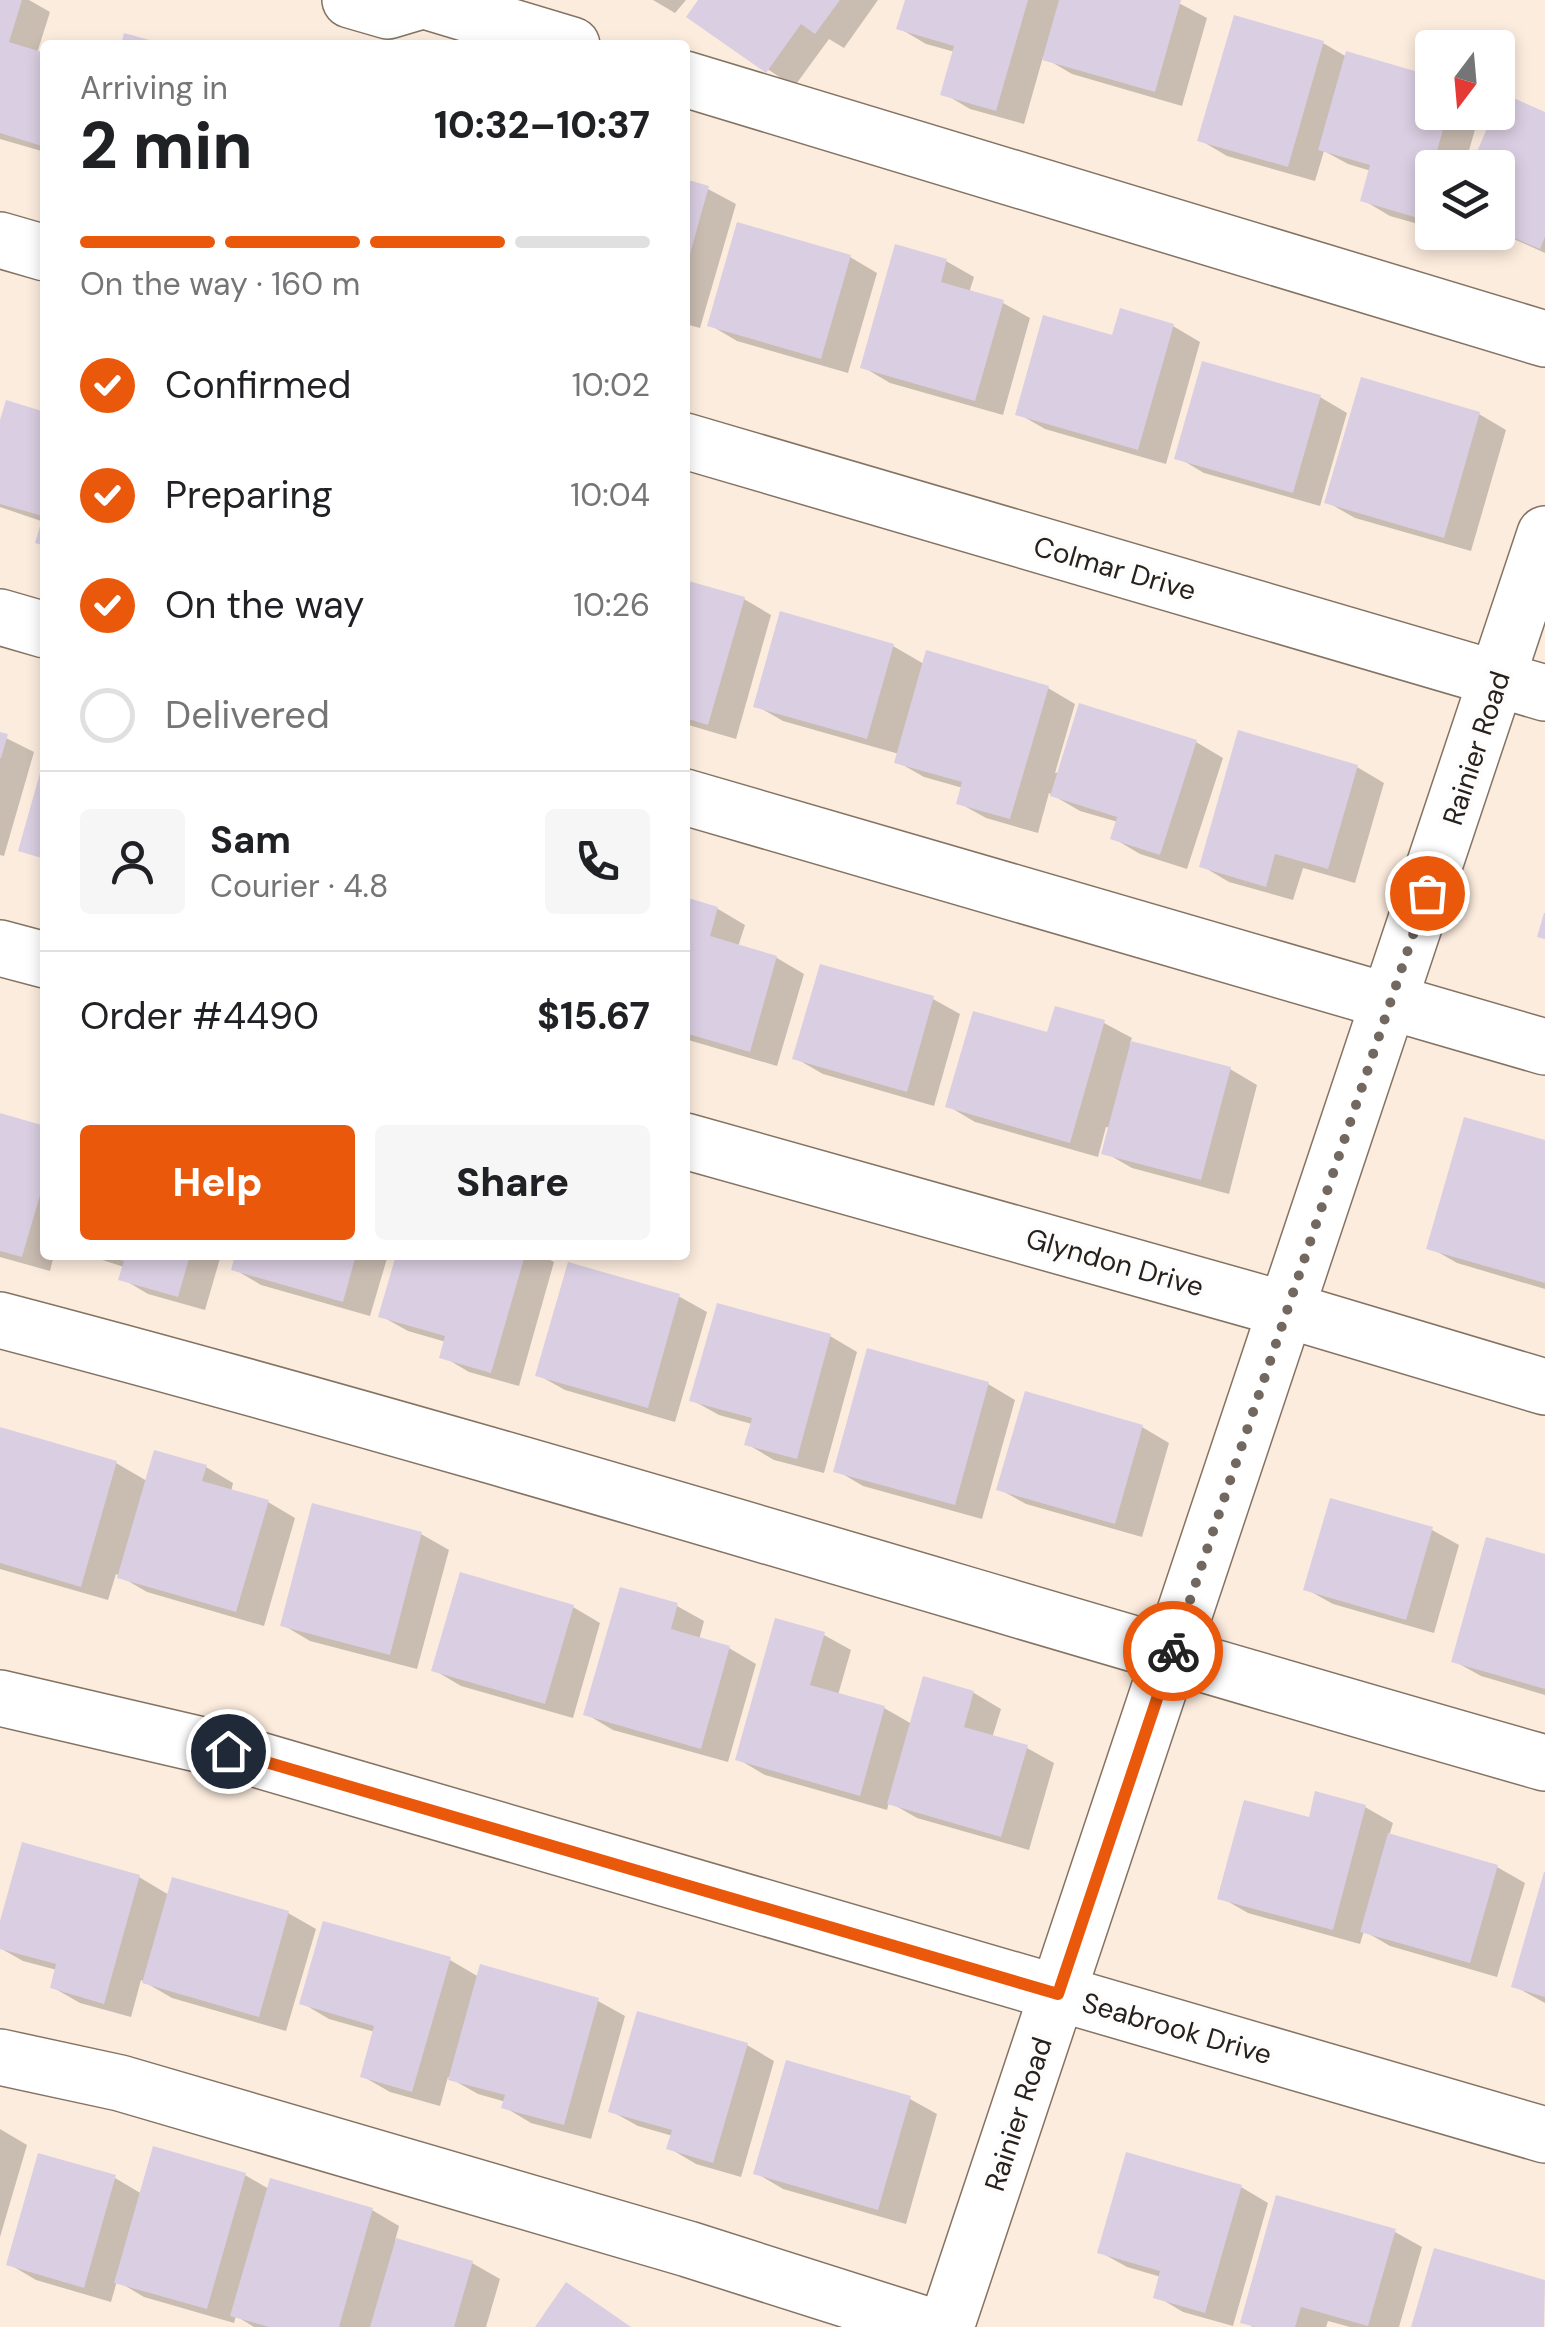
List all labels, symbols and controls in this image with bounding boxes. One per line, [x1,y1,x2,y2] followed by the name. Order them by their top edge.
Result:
[1415,30,1515,130] north arrow
[1415,30,1515,250] map controls
[80,67,228,109] text: Arriving in
[434,100,650,150] text: 10:32–10:37
[80,104,253,188] text: 2 min
[1415,150,1515,250] button: layers
[80,263,360,305] text: On the way · 160 m
[80,358,135,413] icon: check
[165,360,351,410] text: Confirmed
[572,364,650,406] text: 10:02
[80,468,135,523] icon: check
[165,470,333,520] text: Preparing
[570,474,650,516] text: 10:04
[1029,528,1200,609] street label: Colmar Drive
[80,578,135,633] icon: check
[165,580,364,630] text: On the way
[573,584,650,626] text: 10:26
[1434,666,1519,830] street label: Rainier Road
[165,690,330,740] text: Delivered
[80,809,185,914] button: person
[545,809,650,914] button: phone
[210,815,291,865] text: Sam
[1385,851,1470,936] pin
[210,865,388,907] text: Courier · 4.8
[1400,866,1455,921] icon: bag
[80,991,319,1041] text: Order #4490
[537,991,650,1041] text: $15.67
[80,1125,355,1240] button: Help
[375,1125,650,1240] button: Share
[1022,1219,1208,1305] street label: Glyndon Drive
[1123,1601,1223,1701] courier
[1146,1624,1201,1679] icon: bike
[186,1709,271,1794] pin
[201,1724,256,1779] icon: home
[1078,1984,1276,2073] street label: Seabrook Drive
[976,2032,1061,2196] street label: Rainier Road

